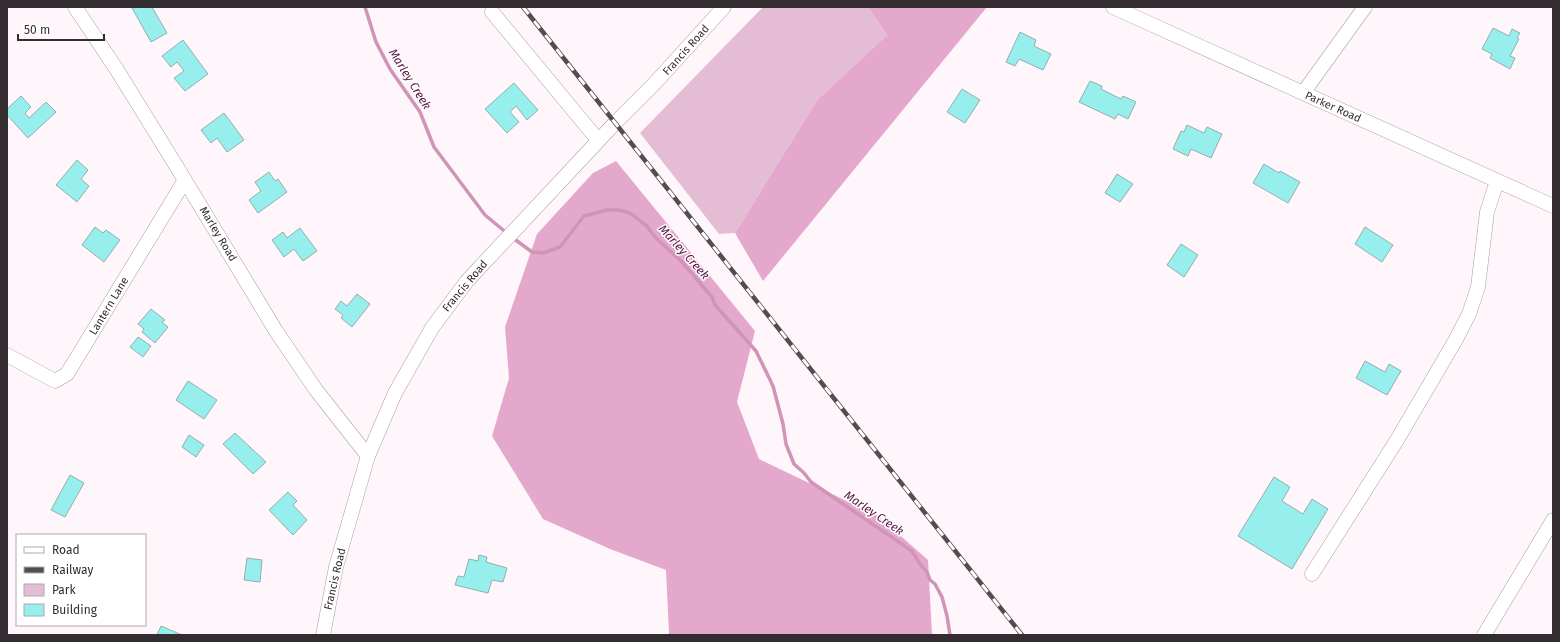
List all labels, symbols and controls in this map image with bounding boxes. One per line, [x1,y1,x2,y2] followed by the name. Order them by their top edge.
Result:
[18,16,104,42] scale bar
[660,22,712,78] street label: Francis Road
[24,23,50,37] text: 50 m
[386,46,434,112] water label: Marley Creek
[1303,89,1363,125] street label: Parker Road
[197,204,239,264] street label: Marley Road
[656,222,712,283] water label: Marley Creek
[440,258,490,314] street label: Francis Road
[87,275,131,337] street label: Lantern Lane
[842,488,907,538] water label: Marley Creek
[16,534,146,626] legend
[52,543,80,557] text: Road
[322,547,348,611] street label: Francis Road
[52,563,93,577] text: Railway
[52,583,76,597] text: Park
[52,603,98,617] text: Building

